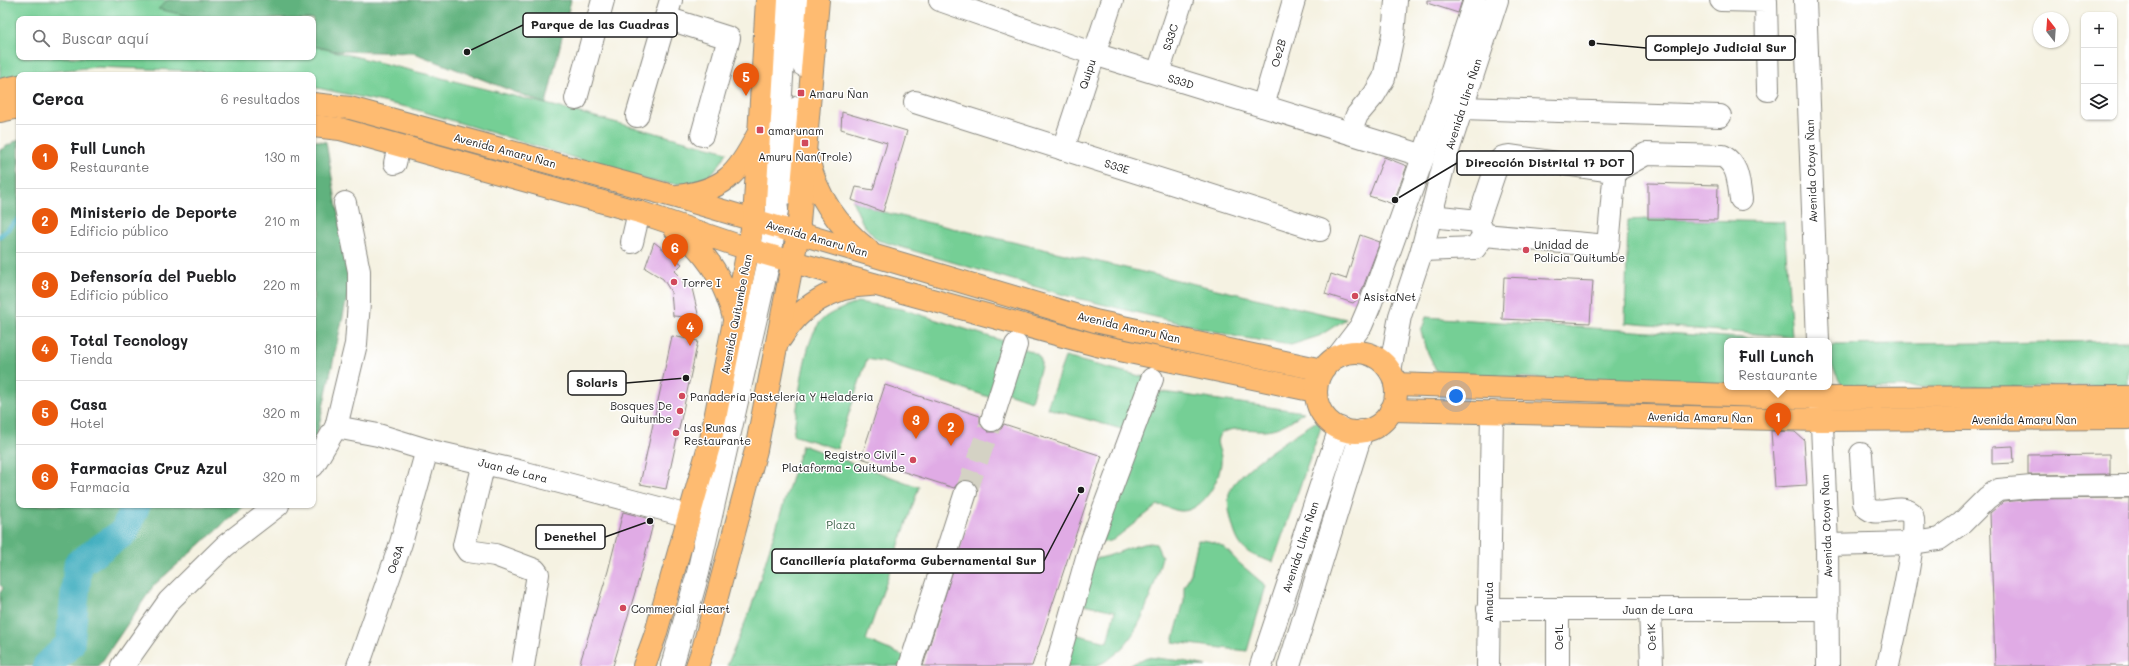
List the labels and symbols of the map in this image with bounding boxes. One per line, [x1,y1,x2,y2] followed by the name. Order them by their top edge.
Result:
[2033,12,2069,48] north arrow
[523,13,677,37] callout: Parque de las Cuadras
[531,16,669,32] text: Parque de las Cuadras
[1159,22,1181,52] street label: S33C
[1646,36,1795,60] callout: Complejo Judicial Sur
[1267,37,1289,69] street label: Oe2B
[1653,39,1787,55] text: Complejo Judicial Sur
[1075,57,1099,91] street label: Quipu
[1441,57,1485,151] street label: Avenida Llira Ñan
[733,63,759,96] pin: 5
[1166,70,1196,92] street label: S33D
[809,86,868,101] place label: Amaru Ñan
[796,88,806,98] marker: Amaru Ñan
[1802,119,1820,223] street label: Avenida Otoya Ñan
[768,123,824,138] place label: amarunam
[755,125,765,135] marker: amarunam
[452,129,558,171] street label: Avenida Amaru Ñan
[800,138,810,148] marker: Amuru Ñan(Trole)
[758,149,852,164] place label: Amuru Ñan(Trole)
[1457,151,1633,175] callout: Dirección Distrital 17 DOT
[1465,154,1625,170] text: Dirección Distrital 17 DOT
[1103,155,1131,177] street label: S33E
[764,216,870,260] street label: Avenida Amaru Ñan
[662,234,688,267] pin: 6
[1534,237,1625,265] place label: Unidad de Policia Quitumbe
[1521,245,1531,255] marker: Unidad de Policia Quitumbe
[717,253,755,375] street label: Avenida Quitumbe Ñan
[682,275,721,290] place label: Torre I
[669,277,679,287] marker: Torre I
[1363,289,1416,304] place label: AsistaNet
[1350,291,1360,301] marker: AsistaNet
[1076,308,1182,346] street label: Avenida Amaru Ñan
[677,313,703,346] pin: 4
[568,371,626,395] callout: Solaris
[576,374,618,390] text: Solaris
[1446,386,1466,406] your location
[690,389,874,404] place label: Panadería Pastelería Y Heladeria
[677,391,687,401] marker: Panadería Pastelería Y Heladeria
[610,398,672,426] place label: Bosques De Quitumbe
[1765,403,1791,436] pin: 1
[675,406,685,416] marker: Bosques De Quitumbe
[903,406,929,439] pin: 3
[1647,409,1753,425] street label: Avenida Amaru Ñan
[1971,412,2077,427] street label: Avenida Amaru Ñan
[938,413,964,446] pin: 2
[684,420,751,448] place label: Las Runas Restaurante
[671,428,681,438] marker: Las Runas Restaurante
[782,447,905,475] place label: Registro Civil - Plataforma - Quitumbe
[477,454,549,486] street label: Juan de Lara
[908,455,918,465] marker: Registro Civil - Plataforma - Quitumbe
[1817,474,1835,578] street label: Avenida Otoya Ñan
[1278,500,1322,594] street label: Avenida Llira Ñan
[826,517,856,532] park label: Plaza
[536,525,605,549] callout: Denethel
[544,528,596,544] text: Denethel
[383,543,407,575] street label: Oe3A
[772,549,1044,573] callout: Cancillería plataforma Gubernamental Sur
[780,552,1036,568] text: Cancillería plataforma Gubernamental Sur
[1481,581,1496,622] street label: Amauta
[631,601,730,616] place label: Commercial Heart
[1623,602,1694,617] street label: Juan de Lara
[618,603,628,613] marker: Commercial Heart
[1643,623,1659,651] street label: Oe1K
[1551,624,1566,650] street label: Oe1L

